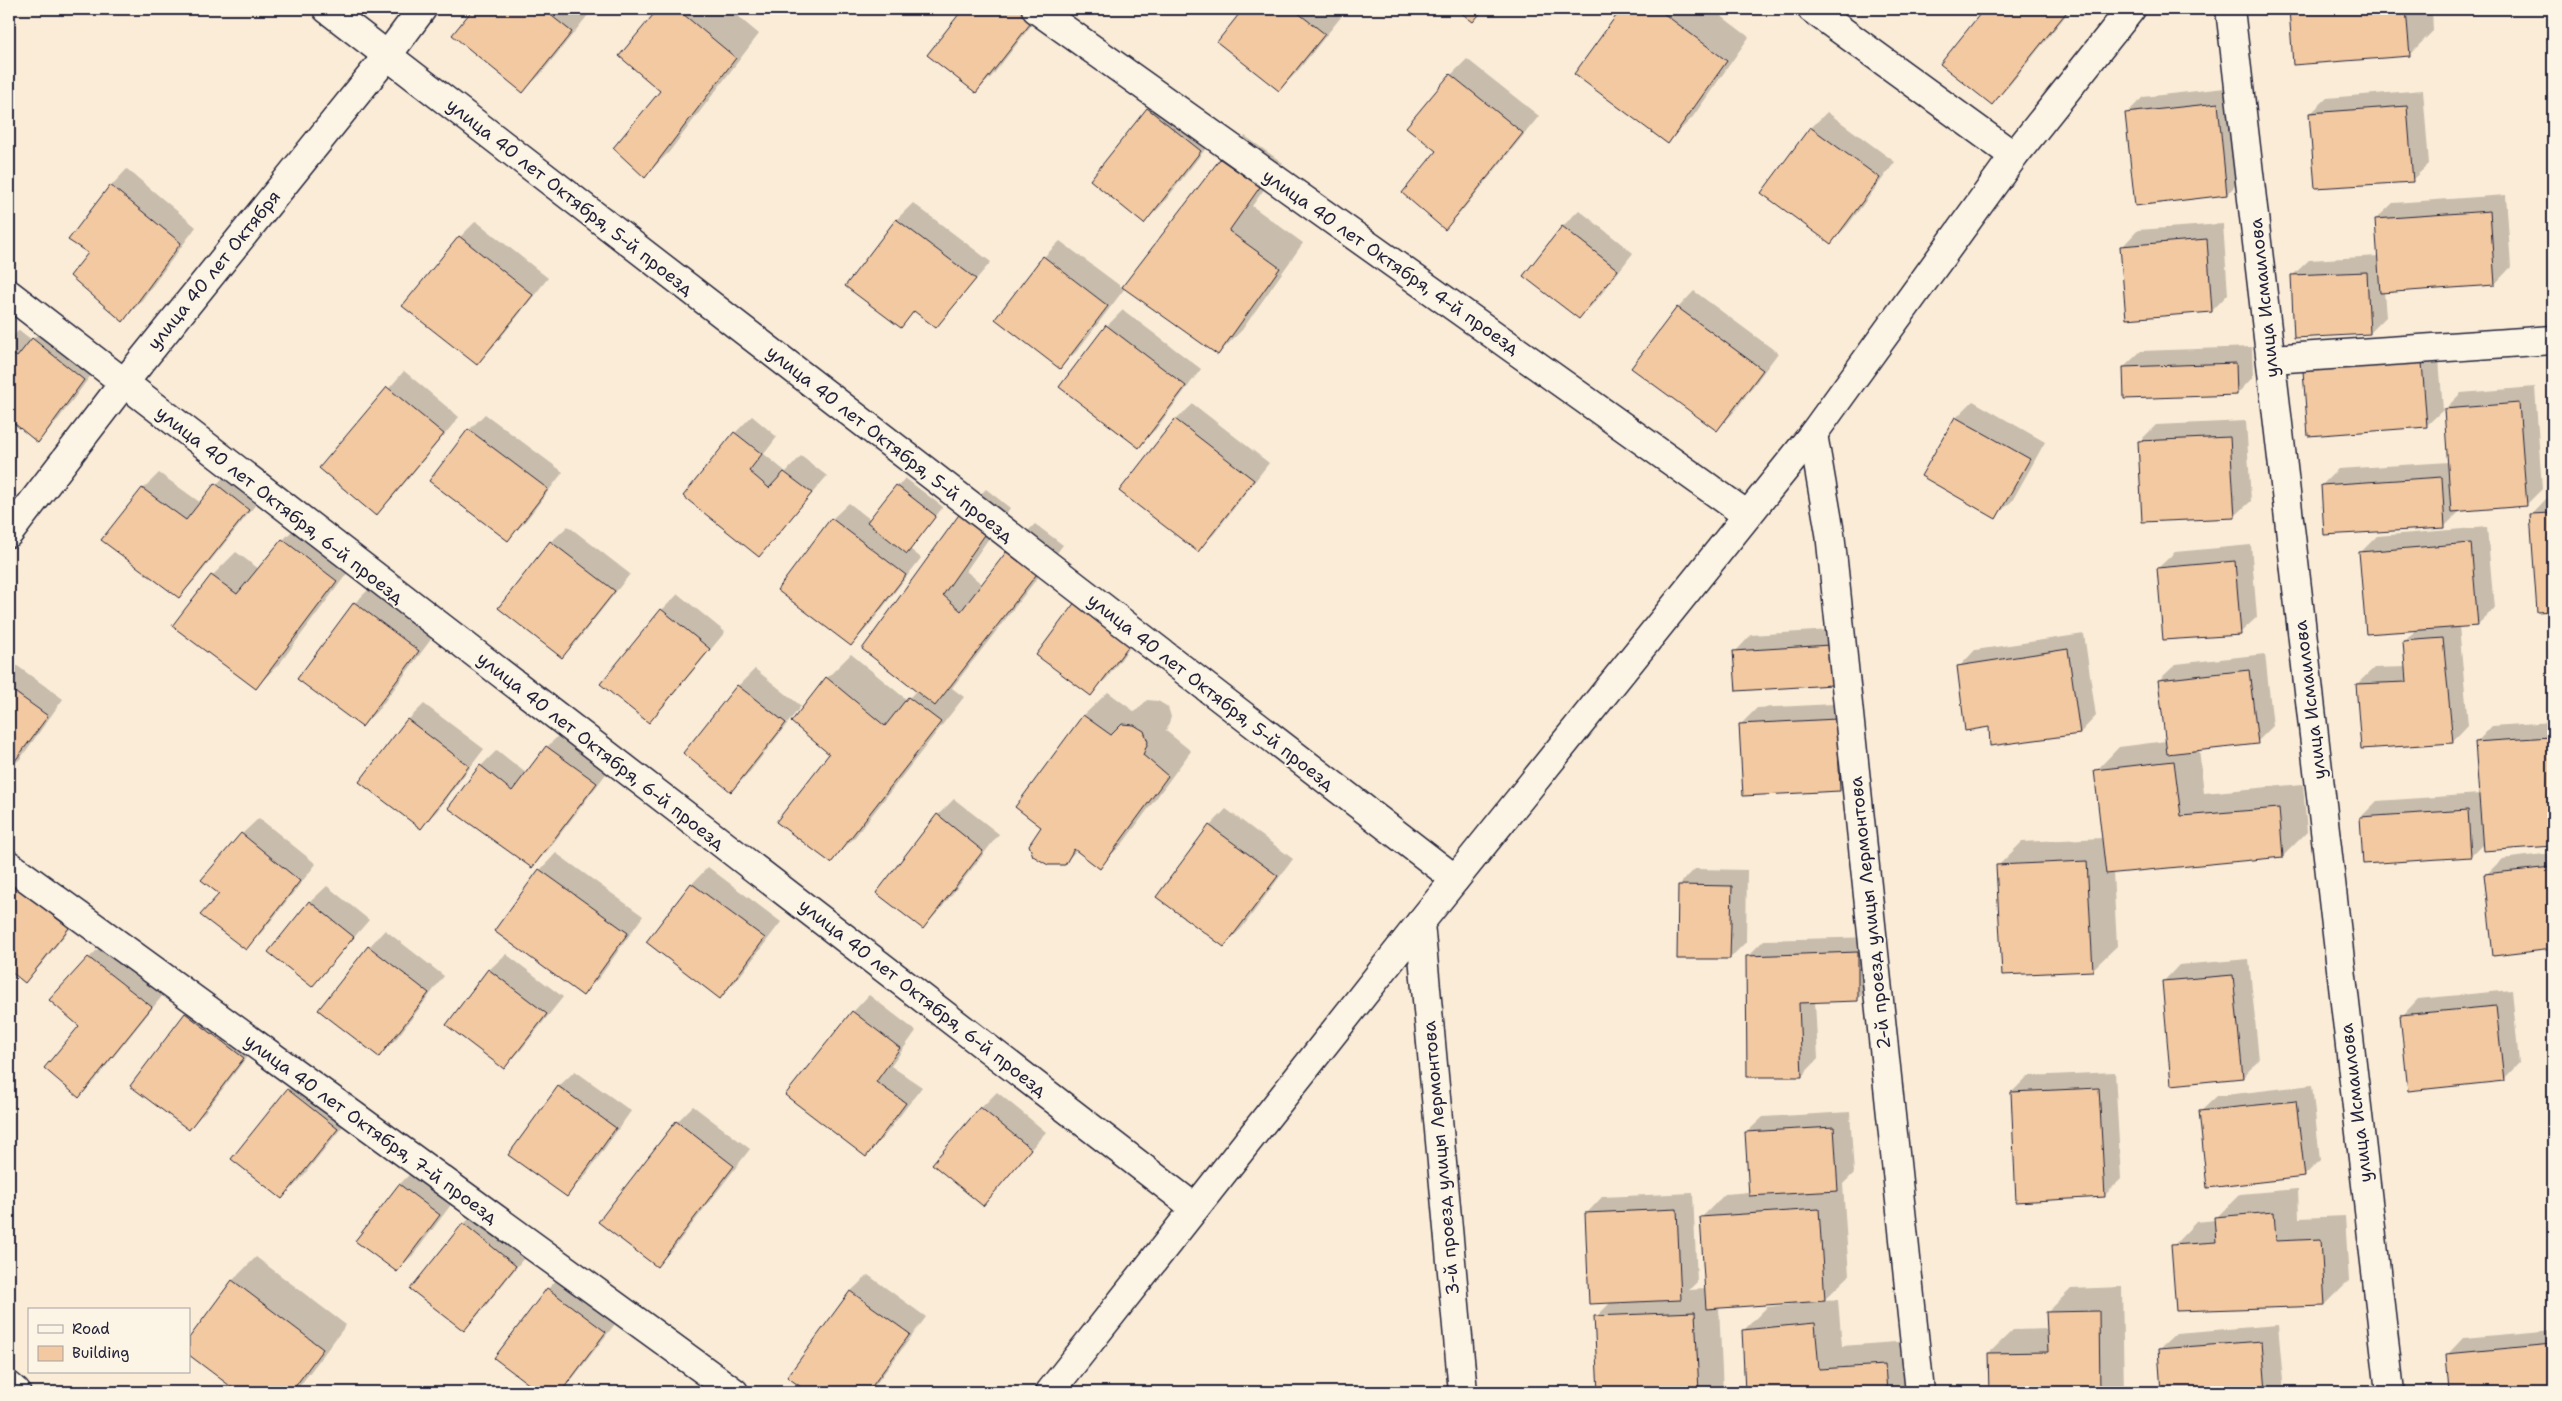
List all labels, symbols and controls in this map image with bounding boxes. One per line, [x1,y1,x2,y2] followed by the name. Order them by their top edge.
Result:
[442,93,699,301] street label: улица 40 лет Октября, 5-й проезд
[1258,164,1525,361] street label: улица 40 лет Октября, 4-й проезд
[142,185,286,355] street label: улица 40 лет Октября
[2244,217,2284,379] street label: улица Исмаилова
[762,340,1019,548] street label: улица 40 лет Октября, 5-й проезд
[151,401,409,610] street label: улица 40 лет Октября, 6-й проезд
[1083,588,1340,796] street label: улица 40 лет Октября, 5-й проезд
[2288,619,2332,781] street label: улица Исмаилова
[472,647,730,856] street label: улица 40 лет Октября, 6-й проезд
[1844,775,1896,1051] street label: 2-й проезд улицы Лермонтова
[794,894,1052,1103] street label: улица 40 лет Октября, 6-й проезд
[1417,1020,1465,1296] street label: 3-й проезд улицы Лермонтова
[2334,1022,2378,1184] street label: улица Исмаилова
[239,1029,503,1230] street label: улица 40 лет Октября, 7-й проезд
[28,1308,190,1374] legend
[72,1319,110,1339] text: Road
[72,1343,129,1363] text: Building

